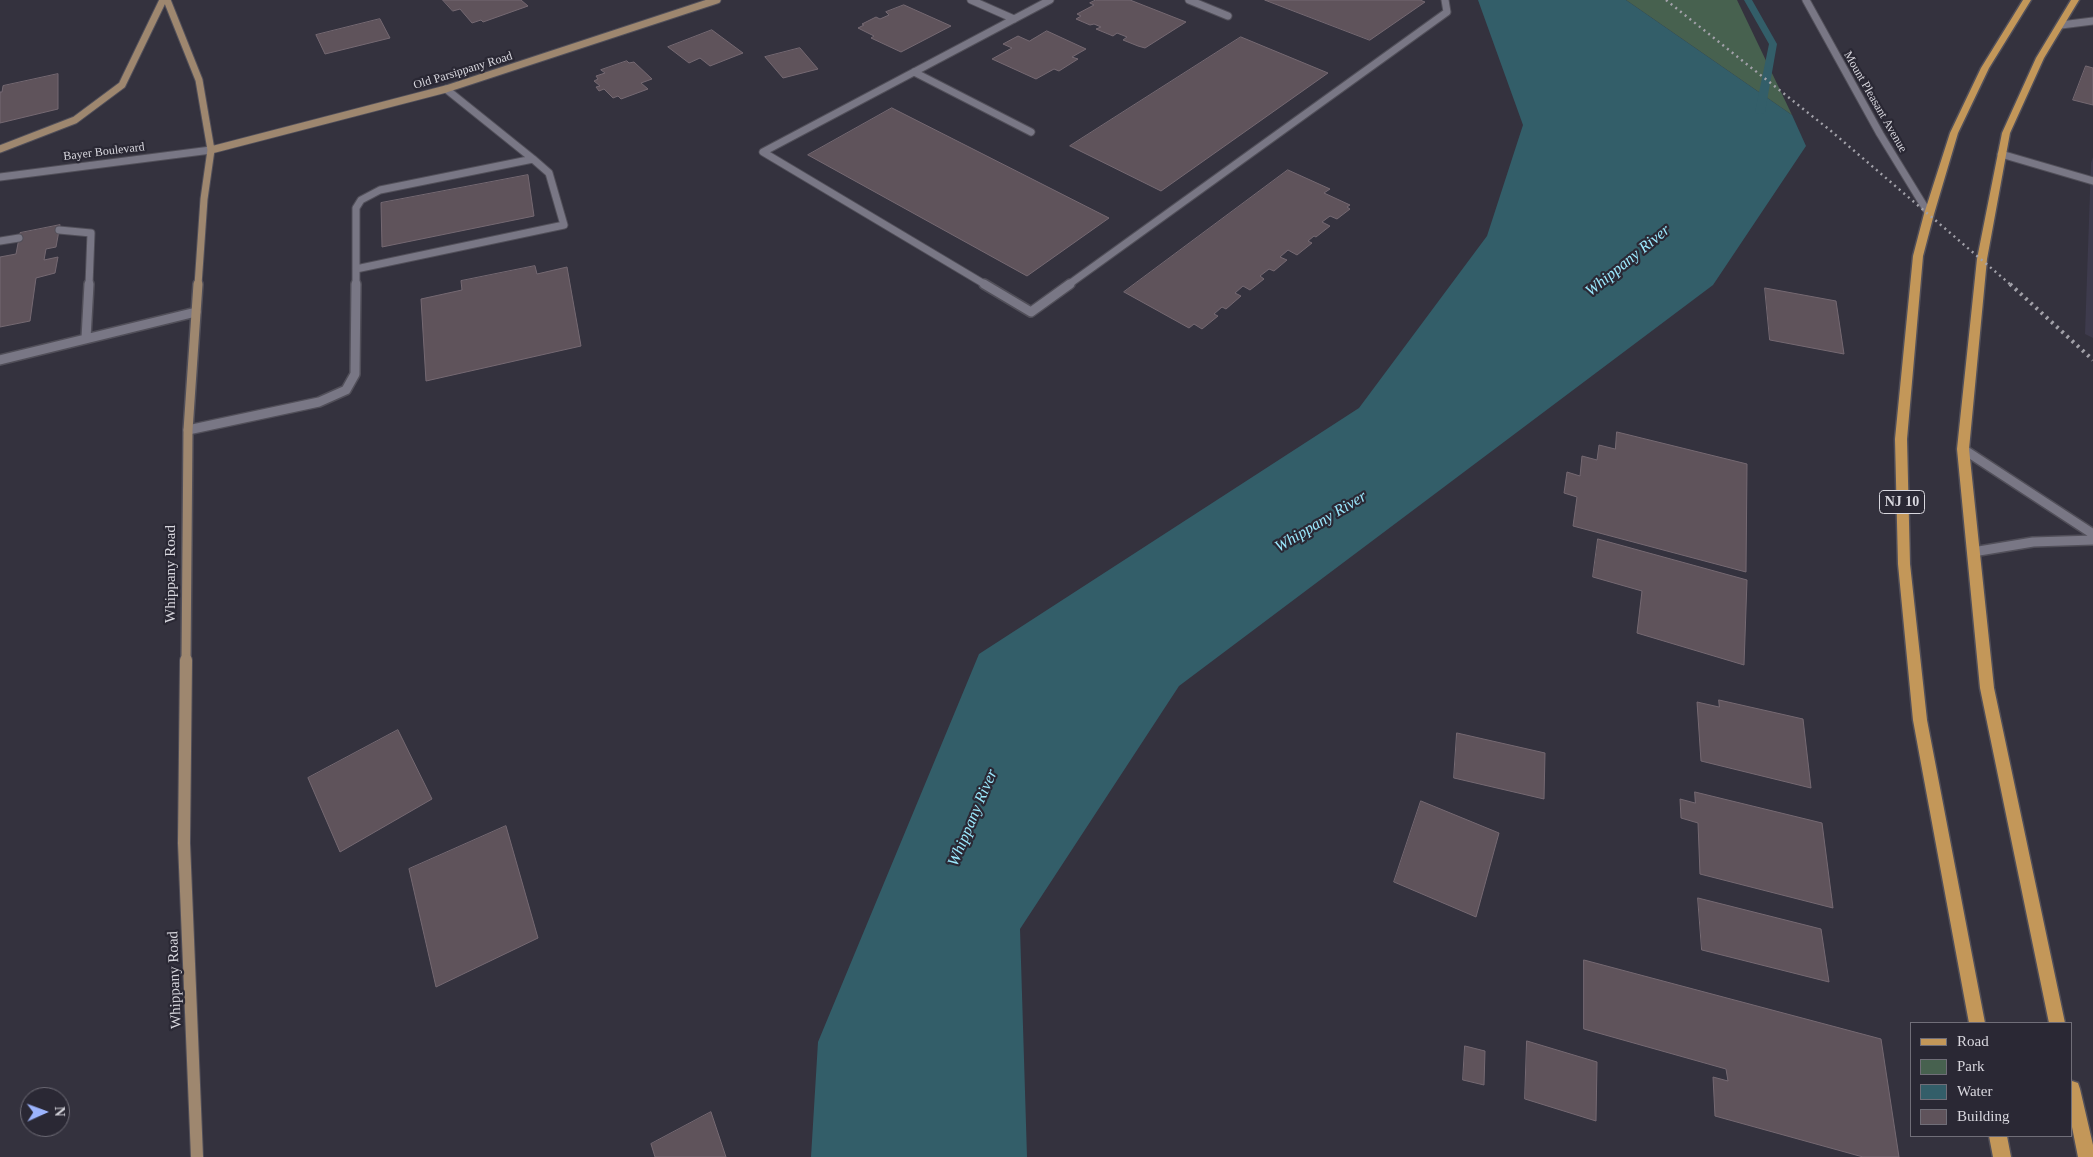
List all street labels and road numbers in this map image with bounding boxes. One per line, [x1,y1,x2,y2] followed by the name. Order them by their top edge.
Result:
[412,49,514,93] street label: Old Parsippany Road
[1840,49,1910,155] street label: Mount Pleasant Avenue
[63,140,145,164] street label: Bayer Boulevard
[1880,491,1924,514] road number: NJ 10
[162,525,180,623] street label: Whippany Road
[164,931,186,1029] street label: Whippany Road

